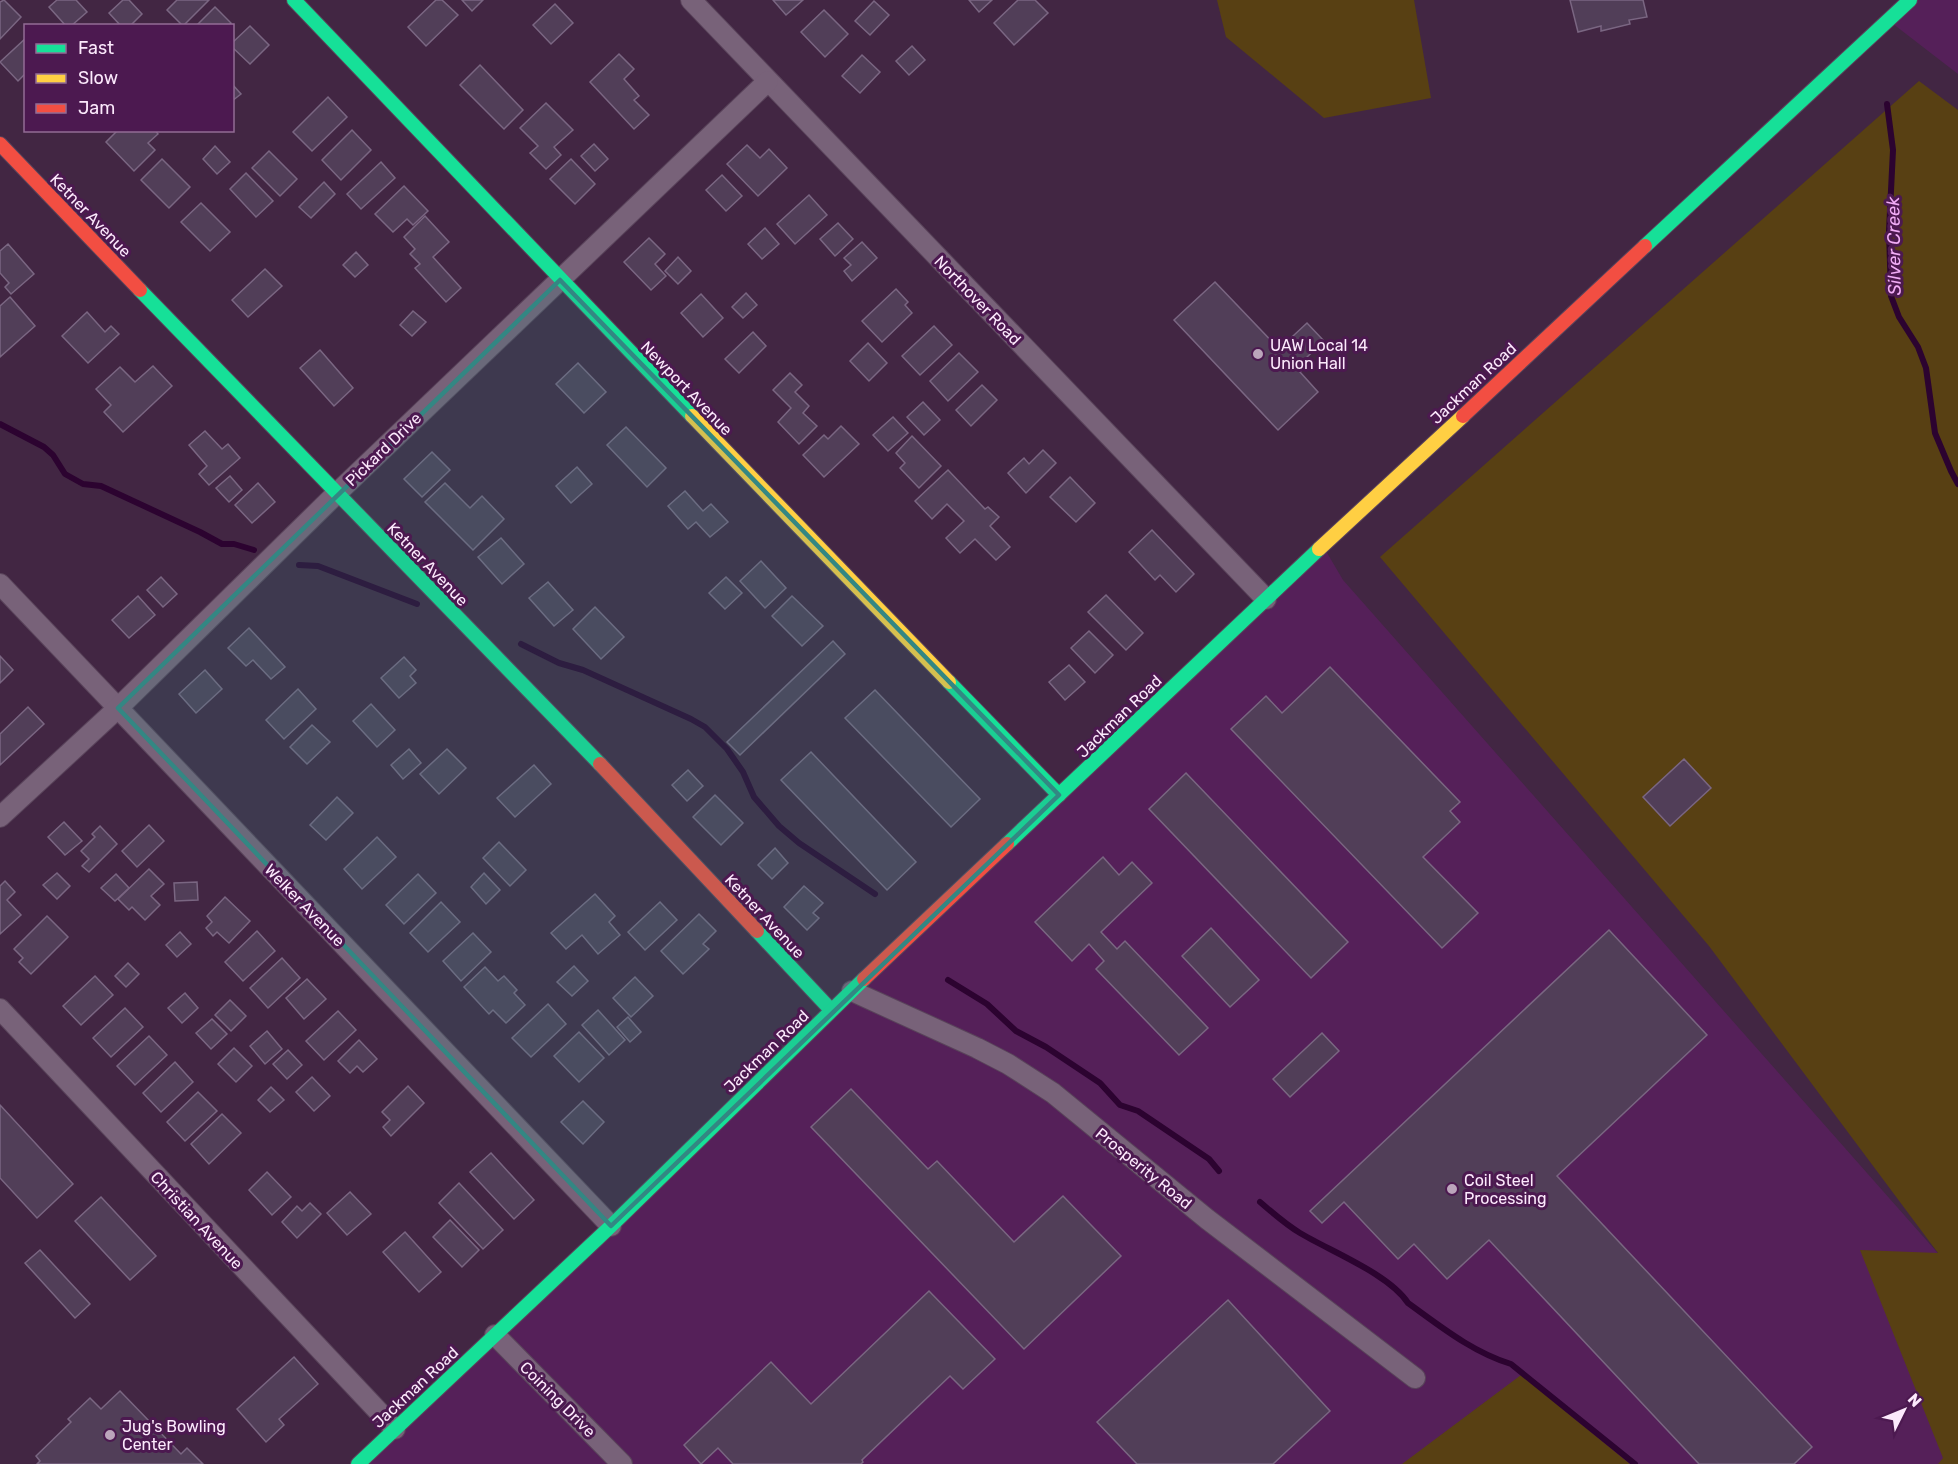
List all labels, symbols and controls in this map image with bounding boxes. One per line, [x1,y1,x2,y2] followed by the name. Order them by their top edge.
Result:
[24,24,234,132] legend
[78,37,114,59] text: Fast
[78,67,118,89] text: Slow
[78,97,115,119] text: Jam
[46,170,135,261] street label: Ketner Avenue
[1882,196,1906,296] water label: Silver Creek
[930,252,1025,349] street label: Northover Road
[1270,336,1368,373] place label: UAW Local 14 Union Hall
[637,337,736,439] street label: Newport Avenue
[1426,339,1520,428] street label: Jackman Road
[1251,347,1265,361] marker: UAW Local 14 Union Hall
[342,409,425,490] street label: Pickard Drive
[383,519,472,610] street label: Ketner Avenue
[1073,671,1166,762] street label: Jackman Road
[260,860,349,951] street label: Welker Avenue
[721,870,809,962] street label: Ketner Avenue
[720,1006,813,1097] street label: Jackman Road
[1092,1124,1196,1213] street label: Prosperity Road
[146,1168,247,1273] street label: Christian Avenue
[1464,1171,1547,1208] place label: Coil Steel Processing
[1445,1182,1459,1196] marker: Coil Steel Processing
[368,1343,462,1432] street label: Jackman Road
[516,1358,599,1441] street label: Coining Drive
[1874,1380,1934,1440] north arrow
[1904,1389,1925,1411] text: N
[122,1417,226,1454] place label: Jug's Bowling Center
[103,1428,117,1442] marker: Jug's Bowling Center

